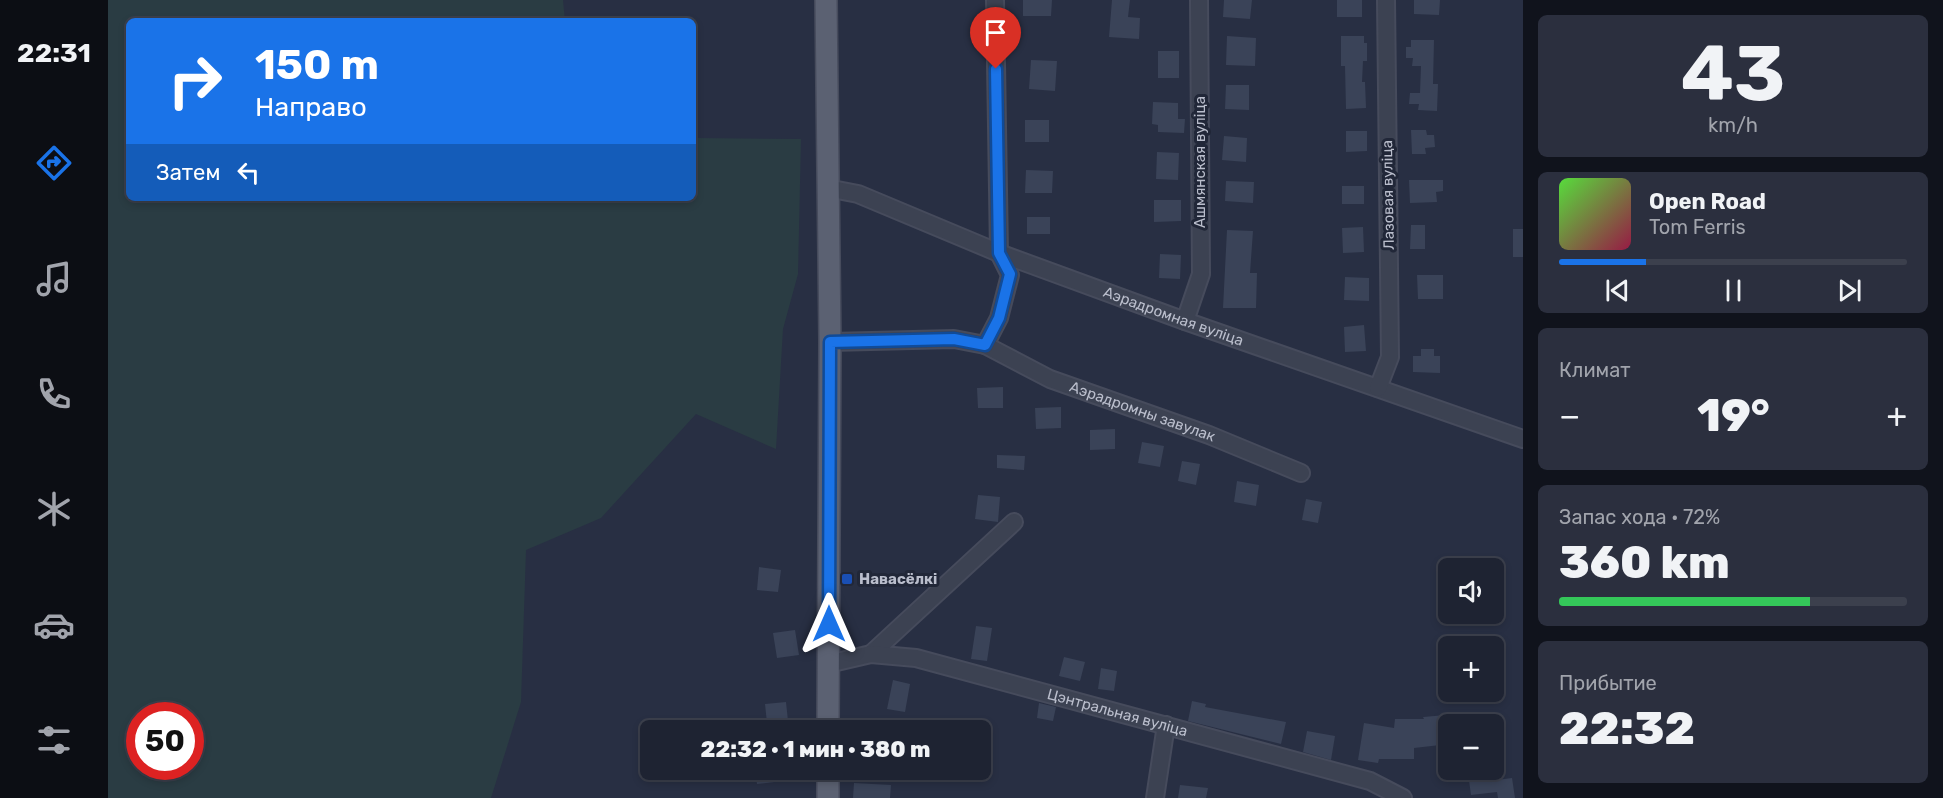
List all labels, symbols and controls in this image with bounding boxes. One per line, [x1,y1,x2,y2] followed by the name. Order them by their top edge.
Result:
[970,7,1021,69] pin
[979,16,1012,49] icon: arrive
[1681,27,1785,120] text: 43
[17,37,91,69] text: 22:31
[255,40,379,90] text: 150 m
[156,42,234,120] icon: right
[255,91,367,123] text: Направо
[1191,96,1209,228] street label: Ашмянская вуліца
[1708,113,1758,137] text: km/h
[1378,140,1398,250] street label: Лазовая вуліца
[33,142,75,184] icon: directions
[232,156,265,189] icon: left
[156,159,220,186] text: Затем
[1649,188,1766,215] text: Open Road
[1649,215,1746,239] text: Tom Ferris
[33,258,75,300] icon: music
[1601,274,1634,307] icon: previous
[1717,274,1750,307] icon: pause
[1833,274,1866,307] icon: next
[1101,283,1246,350] street label: Аэрадромная вуліца
[1559,358,1631,382] text: Климат
[33,373,75,415] icon: phone
[1067,378,1218,446] street label: Аэрадромны завулак
[1697,389,1770,442] text: 19°
[1559,396,1580,435] text: −
[1886,396,1907,435] text: +
[33,488,75,530] icon: climate
[1559,505,1720,529] text: Запас хода · 72%
[1559,536,1730,589] text: 360 km
[1438,558,1504,780] map controls
[1438,558,1504,624] button: sound
[859,570,937,588] place label: Навасёлкі
[840,572,854,586] marker: Навасёлкі
[797,592,861,656] position arrow
[33,604,75,646] icon: car
[1438,636,1504,702] button: +
[1559,671,1657,695] text: Прибытие
[1045,685,1190,740] street label: Цэнтральная вуліца
[126,702,204,780] speed limit sign: 50
[1559,702,1695,755] text: 22:32
[1438,714,1504,780] button: −
[33,719,75,761] icon: filters
[700,736,931,763] text: 22:32 · 1 мин · 380 m

